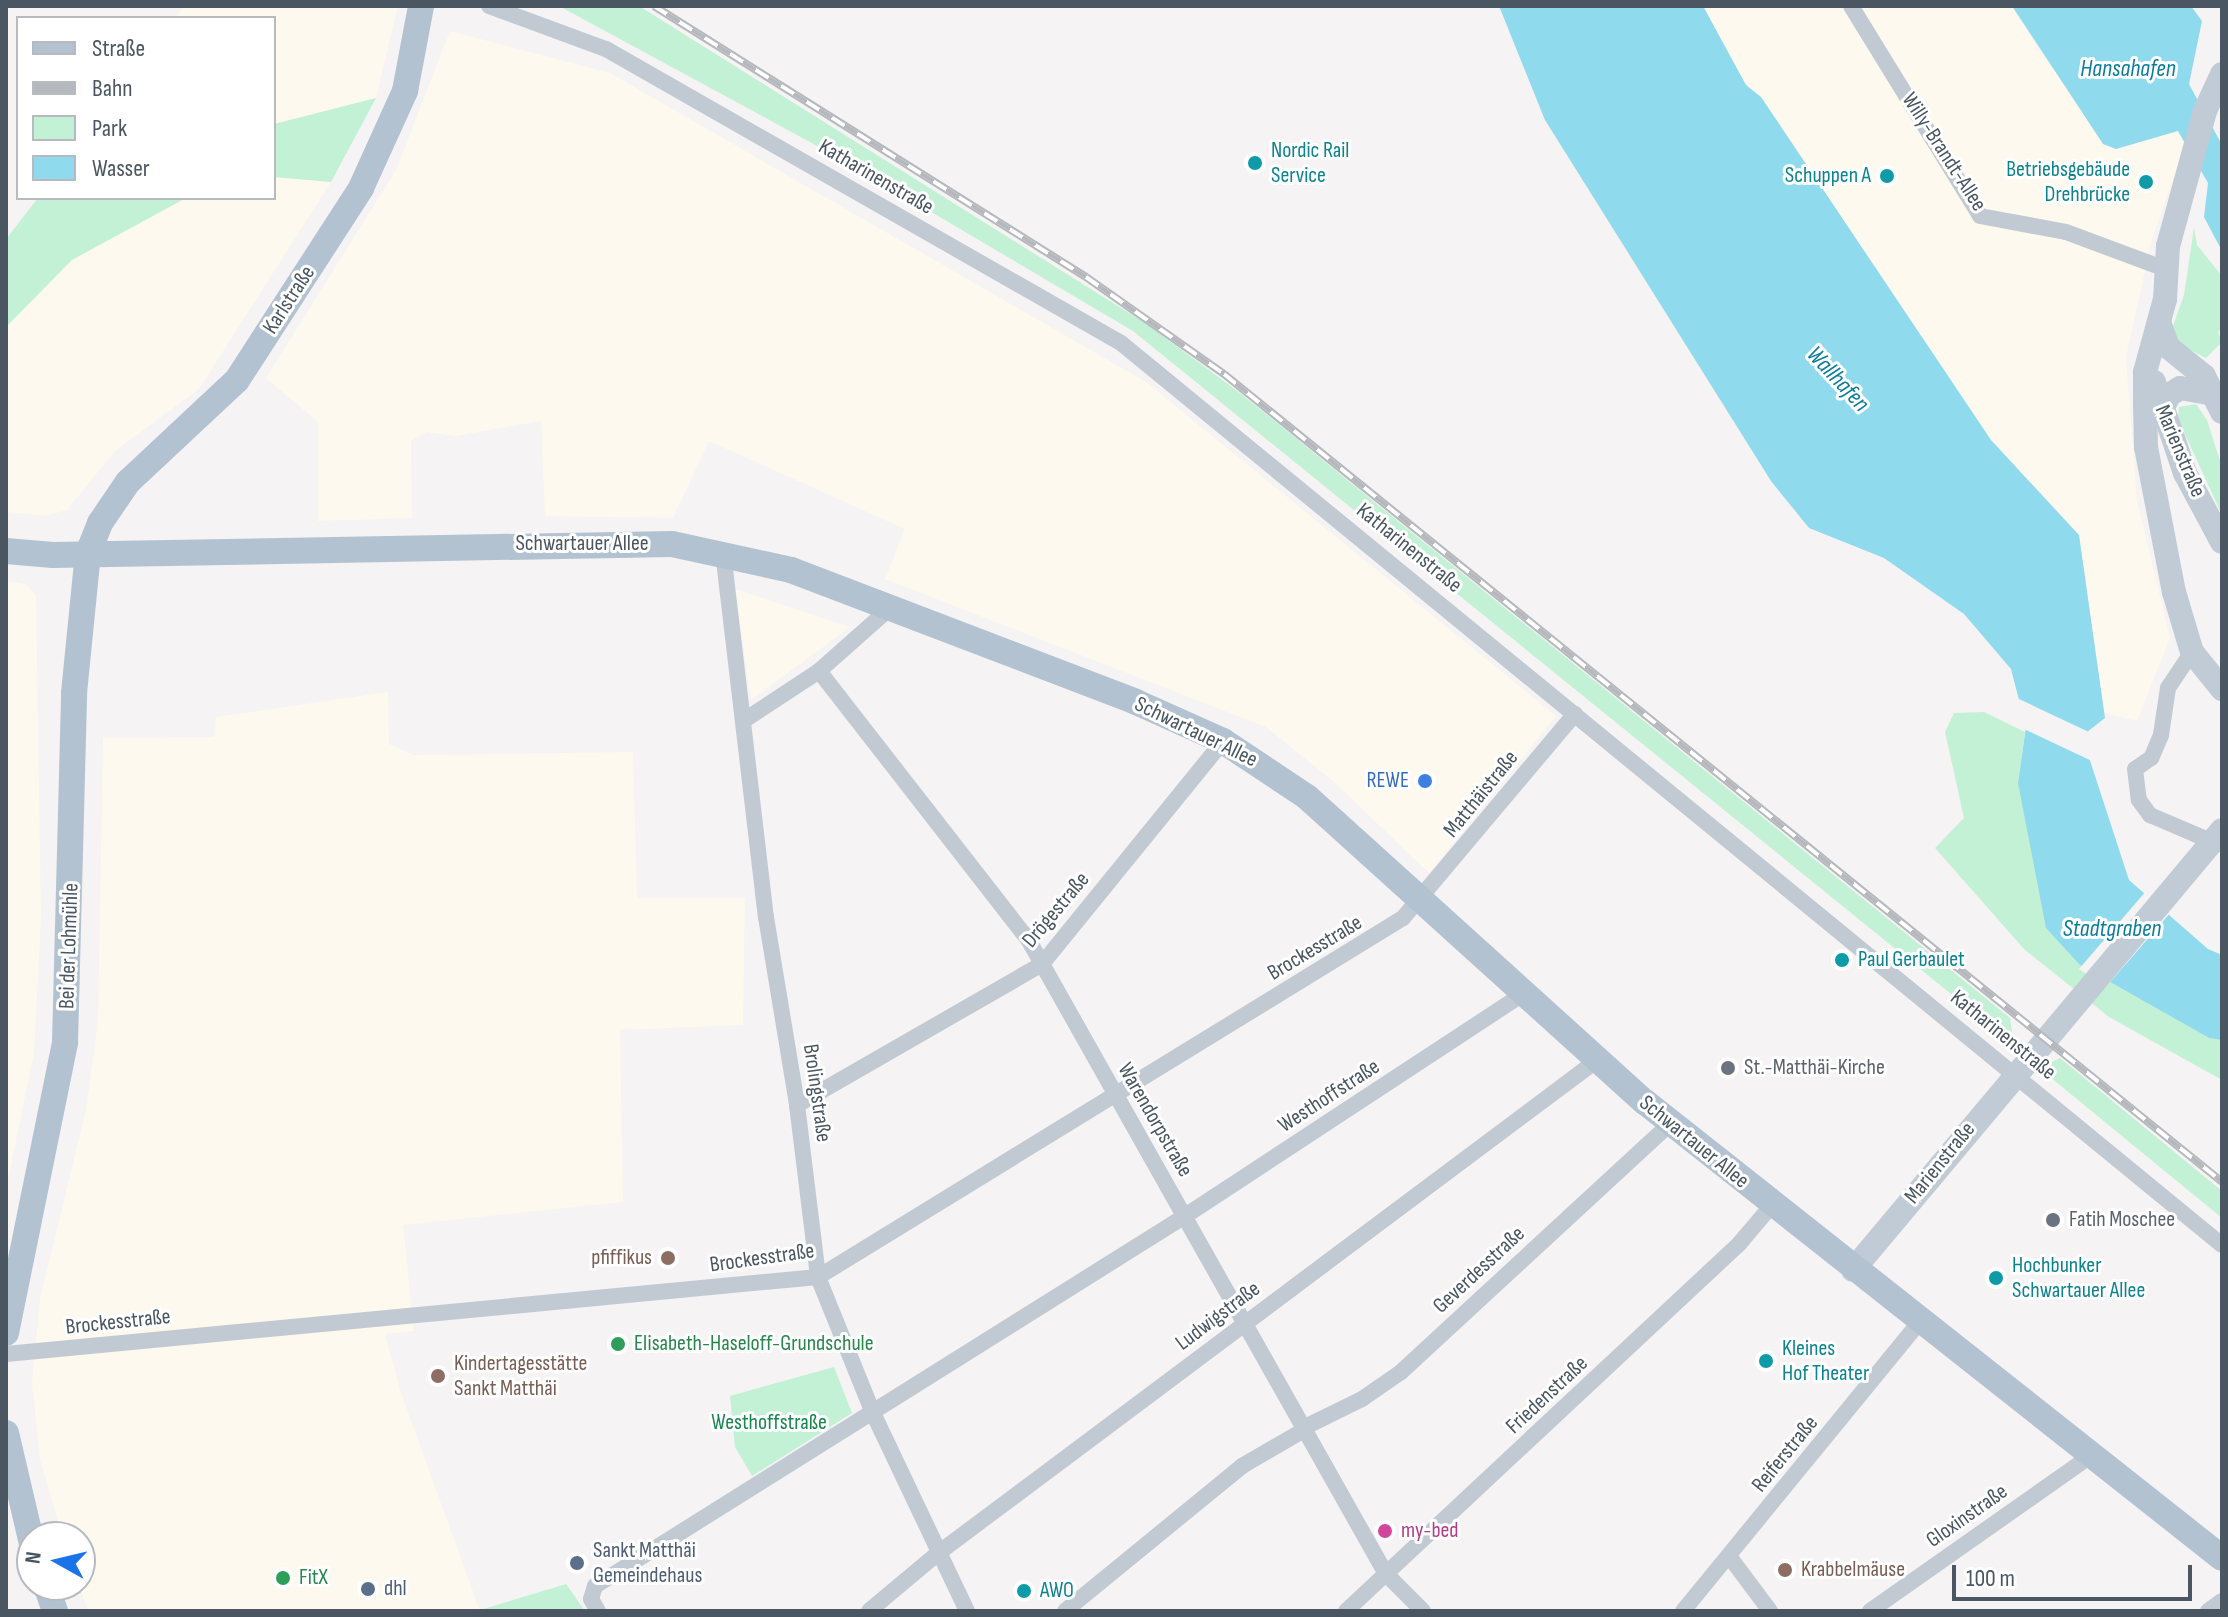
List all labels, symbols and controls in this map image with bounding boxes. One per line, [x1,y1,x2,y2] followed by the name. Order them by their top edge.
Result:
[16,16,276,200] legend
[92,34,145,63] text: Straße
[2080,55,2176,83] water label: Hansahafen
[92,74,133,103] text: Bahn
[1896,88,1992,216] street label: Willy-Brandt-Allee
[92,114,127,143] text: Park
[814,134,938,220] street label: Katharinenstraße
[1271,137,1349,188] place label: Nordic Rail Service
[92,154,150,183] text: Wasser
[1246,154,1264,172] marker: Nordic Rail Service
[2006,156,2130,208] place label: Betriebsgebäude Drehbrücke
[1785,163,1871,189] place label: Schuppen A
[1878,167,1896,185] marker: Schuppen A
[2137,173,2155,191] marker: Betriebsgebäude Drehbrücke
[257,261,321,339] street label: Karlstraße
[1801,340,1875,418] water label: Wallhafen
[2149,401,2211,501] street label: Marienstraße
[1351,497,1467,599] street label: Katharinenstraße
[515,531,649,557] street label: Schwartauer Allee
[1130,691,1262,773] street label: Schwartauer Allee
[1438,745,1524,843] street label: Matthäistraße
[1366,768,1409,794] place label: REWE
[1416,772,1434,790] marker: REWE
[1017,867,1095,953] street label: Drögestraße
[54,882,84,1010] street label: Bei der Lohmühle
[1263,910,1367,986] street label: Brockesstraße
[2063,915,2161,943] water label: Stadtgraben
[1858,947,1965,973] place label: Paul Gerbaulet
[1833,951,1851,969] marker: Paul Gerbaulet
[1945,984,2061,1086] street label: Katharinenstraße
[797,1042,837,1144] street label: Brolingstraße
[1273,1053,1385,1139] street label: Westhoffstraße
[1744,1055,1885,1081] place label: St.-Matthäi-Kirche
[1112,1058,1198,1182] street label: Warendorpstraße
[1719,1059,1737,1077] marker: St.-Matthäi-Kirche
[1634,1090,1754,1194] street label: Schwartauer Allee
[1899,1117,1981,1209] street label: Marienstraße
[2069,1207,2175,1233] place label: Fatih Moschee
[2044,1211,2062,1229] marker: Fatih Moschee
[1428,1221,1530,1319] street label: Geverdesstraße
[708,1238,816,1278] street label: Brockesstraße
[591,1245,652,1271] place label: pfiffikus
[659,1249,677,1267] marker: pfiffikus
[2012,1252,2145,1304] place label: Hochbunker Schwartauer Allee
[1987,1269,2005,1287] marker: Hochbunker Schwartauer Allee
[1171,1276,1265,1356] street label: Ludwigstraße
[64,1303,172,1341] street label: Brockesstraße
[634,1331,874,1357] place label: Elisabeth-Haseloff-Grundschule
[609,1335,627,1353] marker: Elisabeth-Haseloff-Grundschule
[1782,1335,1869,1386] place label: Kleines Hof Theater
[454,1350,587,1402] place label: Kindertagesstätte Sankt Matthäi
[1501,1351,1593,1439] street label: Friedenstraße
[1757,1352,1775,1370] marker: Kleines Hof Theater
[429,1367,447,1385] marker: Kindertagesstätte Sankt Matthäi
[711,1410,827,1436] park label: Westhoffstraße
[1746,1410,1824,1498] street label: Reiferstraße
[1921,1479,2013,1553] street label: Gloxinstraße
[1401,1518,1459,1544] place label: my-bed
[16,1521,96,1601] north arrow
[1376,1522,1394,1540] marker: my-bed
[593,1537,702,1588] place label: Sankt Matthäi Gemeindehaus
[1956,1549,2196,1599] scale bar
[20,1550,48,1566] text: N
[568,1554,586,1572] marker: Sankt Matthäi Gemeindehaus
[1801,1557,1905,1583] place label: Krabbelmäuse
[1776,1561,1794,1579] marker: Krabbelmäuse
[1966,1564,2015,1593] text: 100 m
[299,1565,328,1591] place label: FitX
[274,1569,292,1587] marker: FitX
[384,1576,407,1602] place label: dhl
[1040,1578,1074,1604] place label: AWO
[359,1580,377,1598] marker: dhl
[1015,1582,1033,1600] marker: AWO

